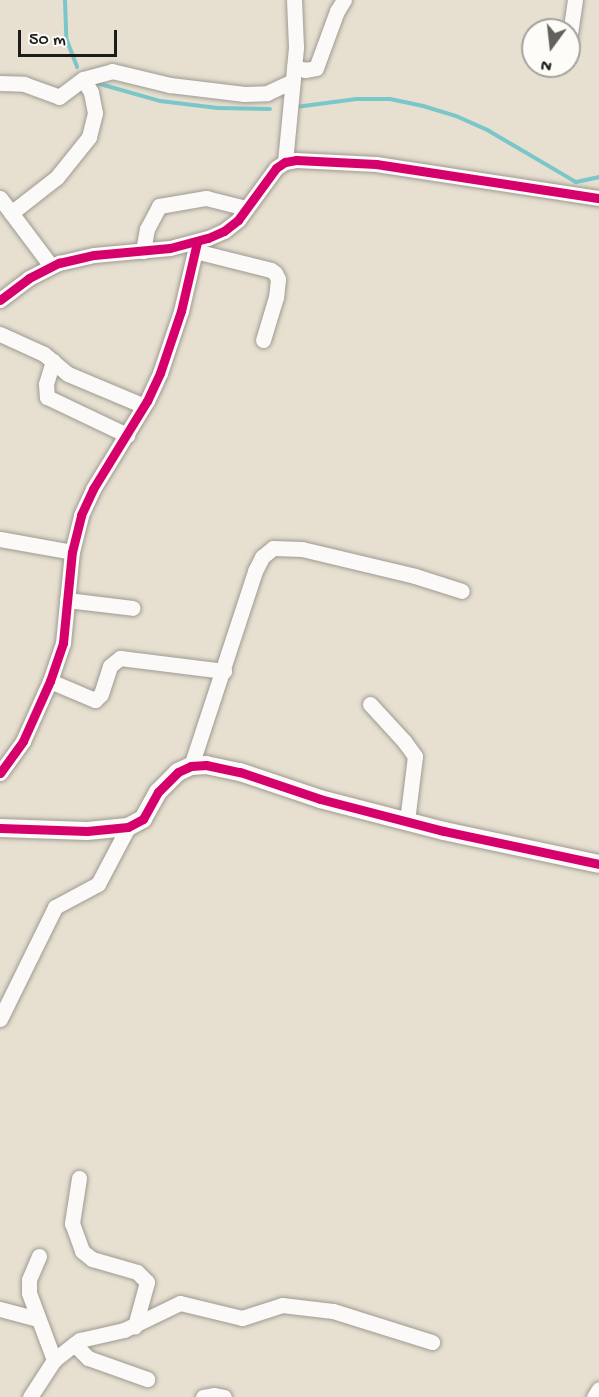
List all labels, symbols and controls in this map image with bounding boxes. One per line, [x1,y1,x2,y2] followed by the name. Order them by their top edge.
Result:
[21,18,120,56] scale bar
[521,18,581,78] north arrow
[29,30,66,51] text: 50 m
[539,53,554,74] text: N

